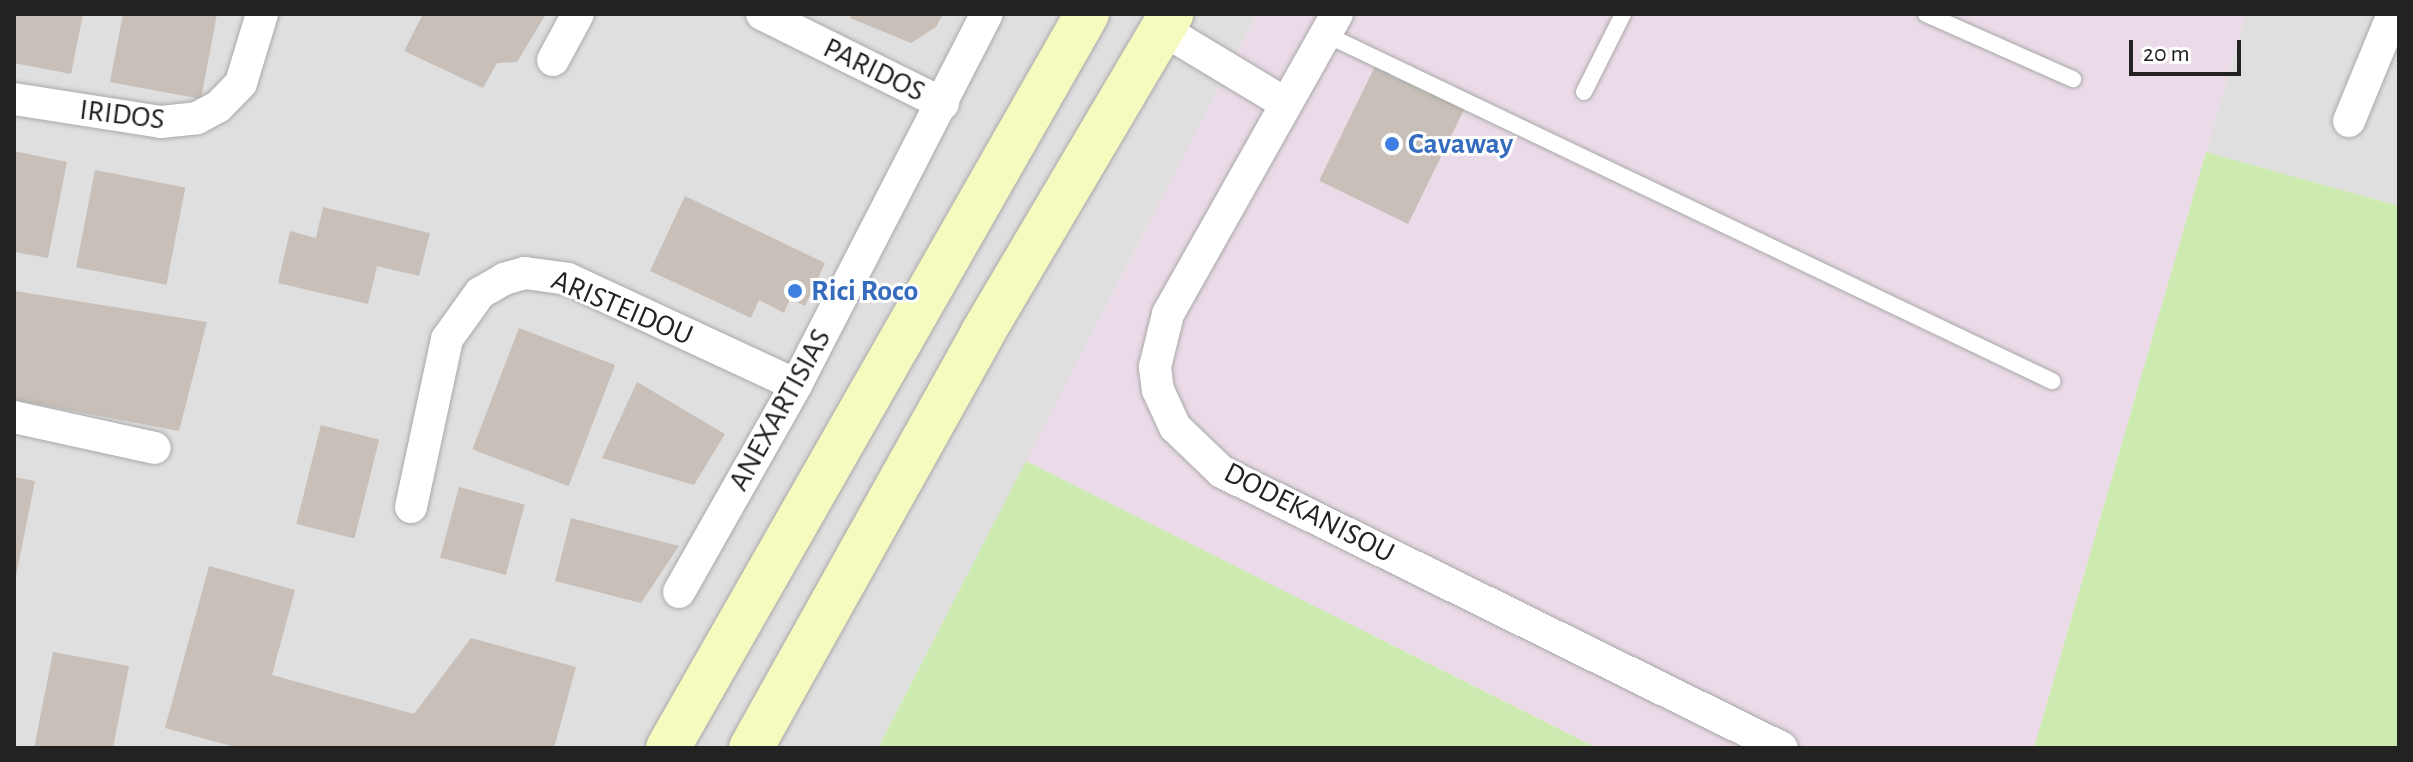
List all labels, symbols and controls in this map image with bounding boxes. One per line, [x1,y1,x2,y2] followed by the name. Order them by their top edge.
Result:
[2133,24,2245,74] scale bar
[817,30,931,110] street label: PARIDOS
[2143,42,2190,66] text: 20 m
[77,92,167,138] street label: IRIDOS
[1408,126,1513,162] place label: Cavaway
[1383,135,1401,153] marker: Cavaway
[546,262,698,354] street label: ARISTEIDOU
[811,273,918,309] place label: Rici Roco
[786,282,804,300] marker: Rici Roco
[721,323,839,497] street label: ANEXARTISIAS
[1218,455,1400,571] street label: DODEKANISOU

